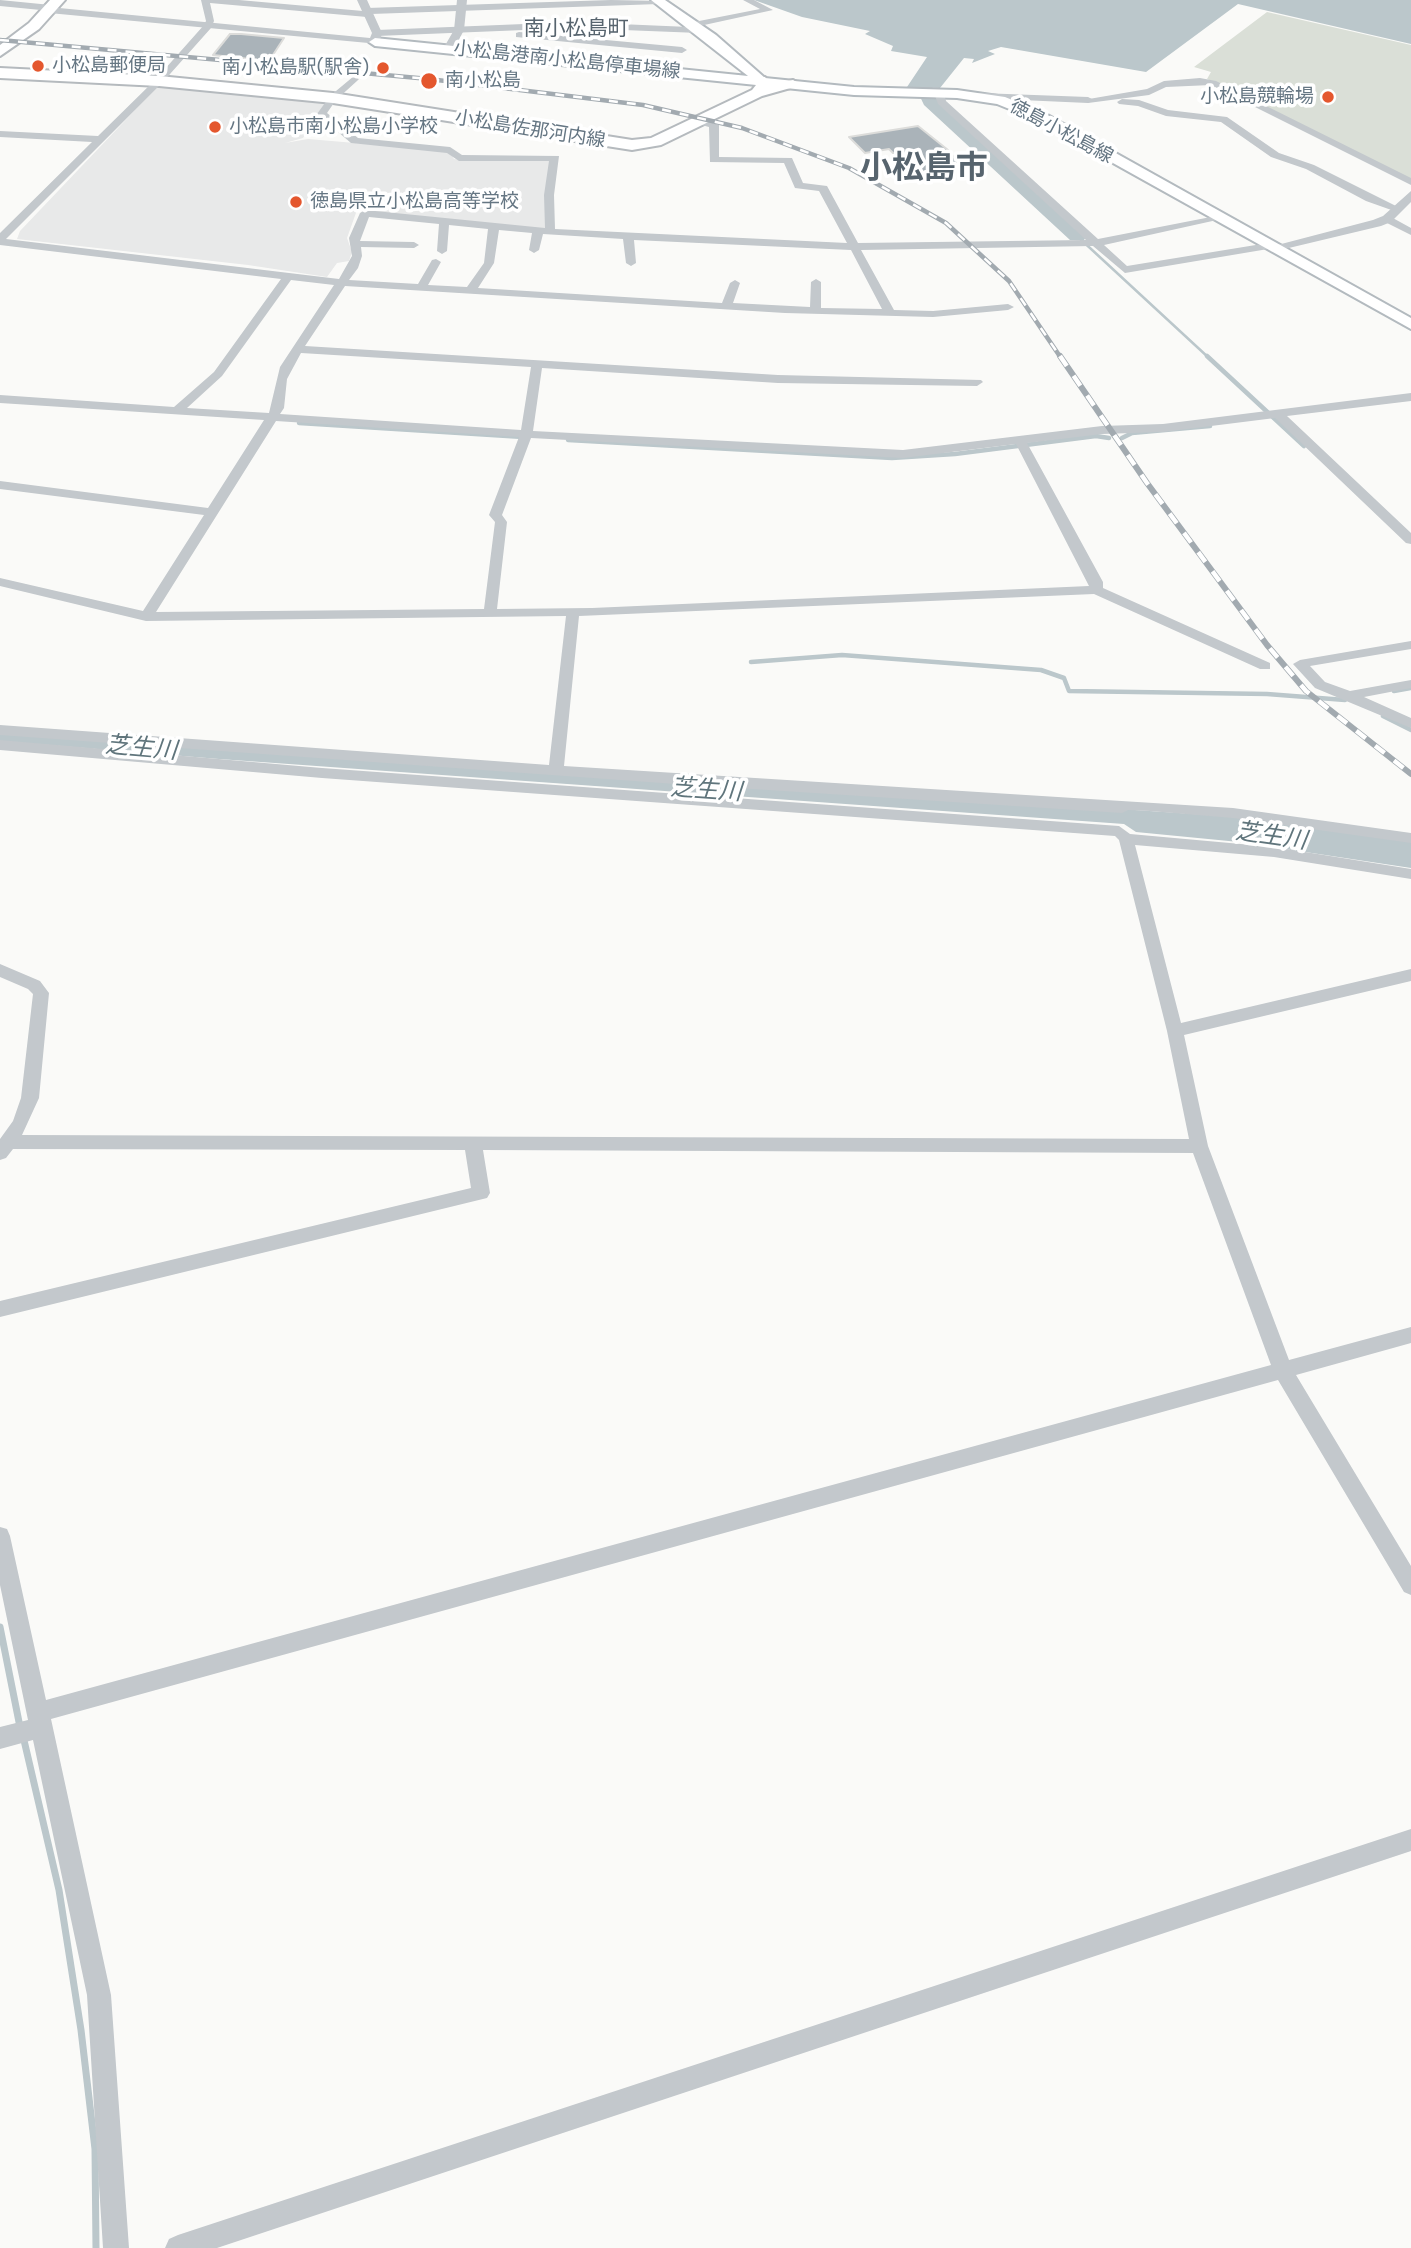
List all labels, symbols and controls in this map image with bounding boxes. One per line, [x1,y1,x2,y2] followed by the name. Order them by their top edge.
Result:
[524,16,628,42] district label: 南小松島町
[452,38,682,84] street label: 小松島港南小松島停車場線
[52,55,166,77] place label: 小松島郵便局
[222,57,369,79] place label: 南小松島駅(駅舎)
[30,58,46,74] marker: 小松島郵便局
[375,60,391,76] marker: 南小松島駅(駅舎)
[445,70,521,92] place label: 南小松島
[419,71,439,91] marker: 南小松島
[1200,86,1314,108] place label: 小松島競輪場
[1320,89,1336,105] marker: 小松島競輪場
[1005,95,1117,169] street label: 徳島小松島線
[453,107,607,153] street label: 小松島佐那河内線
[229,116,438,138] place label: 小松島市南小松島小学校
[207,119,223,135] marker: 小松島市南小松島小学校
[860,151,988,189] district label: 小松島市
[310,191,519,213] place label: 徳島県立小松島高等学校
[288,194,304,210] marker: 徳島県立小松島高等学校
[104,732,178,766] water label: 芝生川
[669,774,743,808] water label: 芝生川
[1233,818,1309,856] water label: 芝生川

